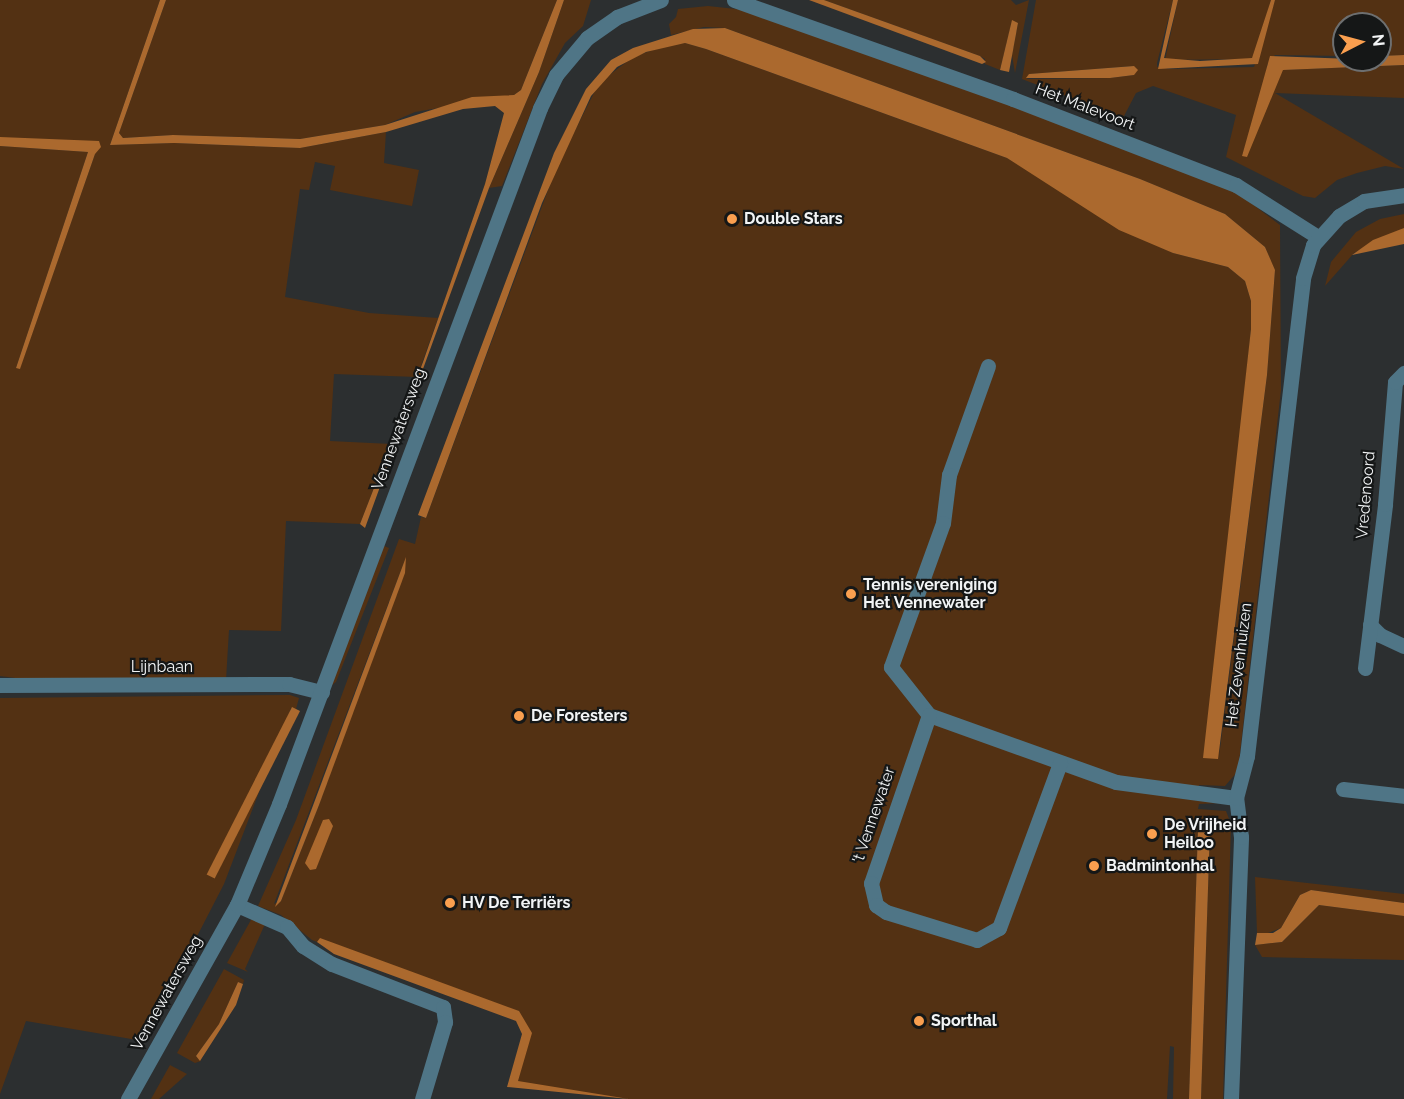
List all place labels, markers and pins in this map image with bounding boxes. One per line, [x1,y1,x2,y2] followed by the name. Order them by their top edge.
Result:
[744,209,843,229] place label: Double Stars
[725,212,739,226] marker: Double Stars
[863,575,998,613] place label: Tennis vereniging Het Vennewater
[844,587,858,601] marker: Tennis vereniging Het Vennewater
[531,706,628,726] place label: De Foresters
[512,709,526,723] marker: De Foresters
[1164,815,1247,853] place label: De Vrijheid Heiloo
[1145,827,1159,841] marker: De Vrijheid Heiloo
[1106,856,1214,876] place label: Badmintonhal
[1087,859,1101,873] marker: Badmintonhal
[462,893,572,913] place label: HV De Terriërs
[443,896,457,910] marker: HV De Terriërs
[931,1011,997,1031] place label: Sporthal
[912,1014,926,1028] marker: Sporthal

